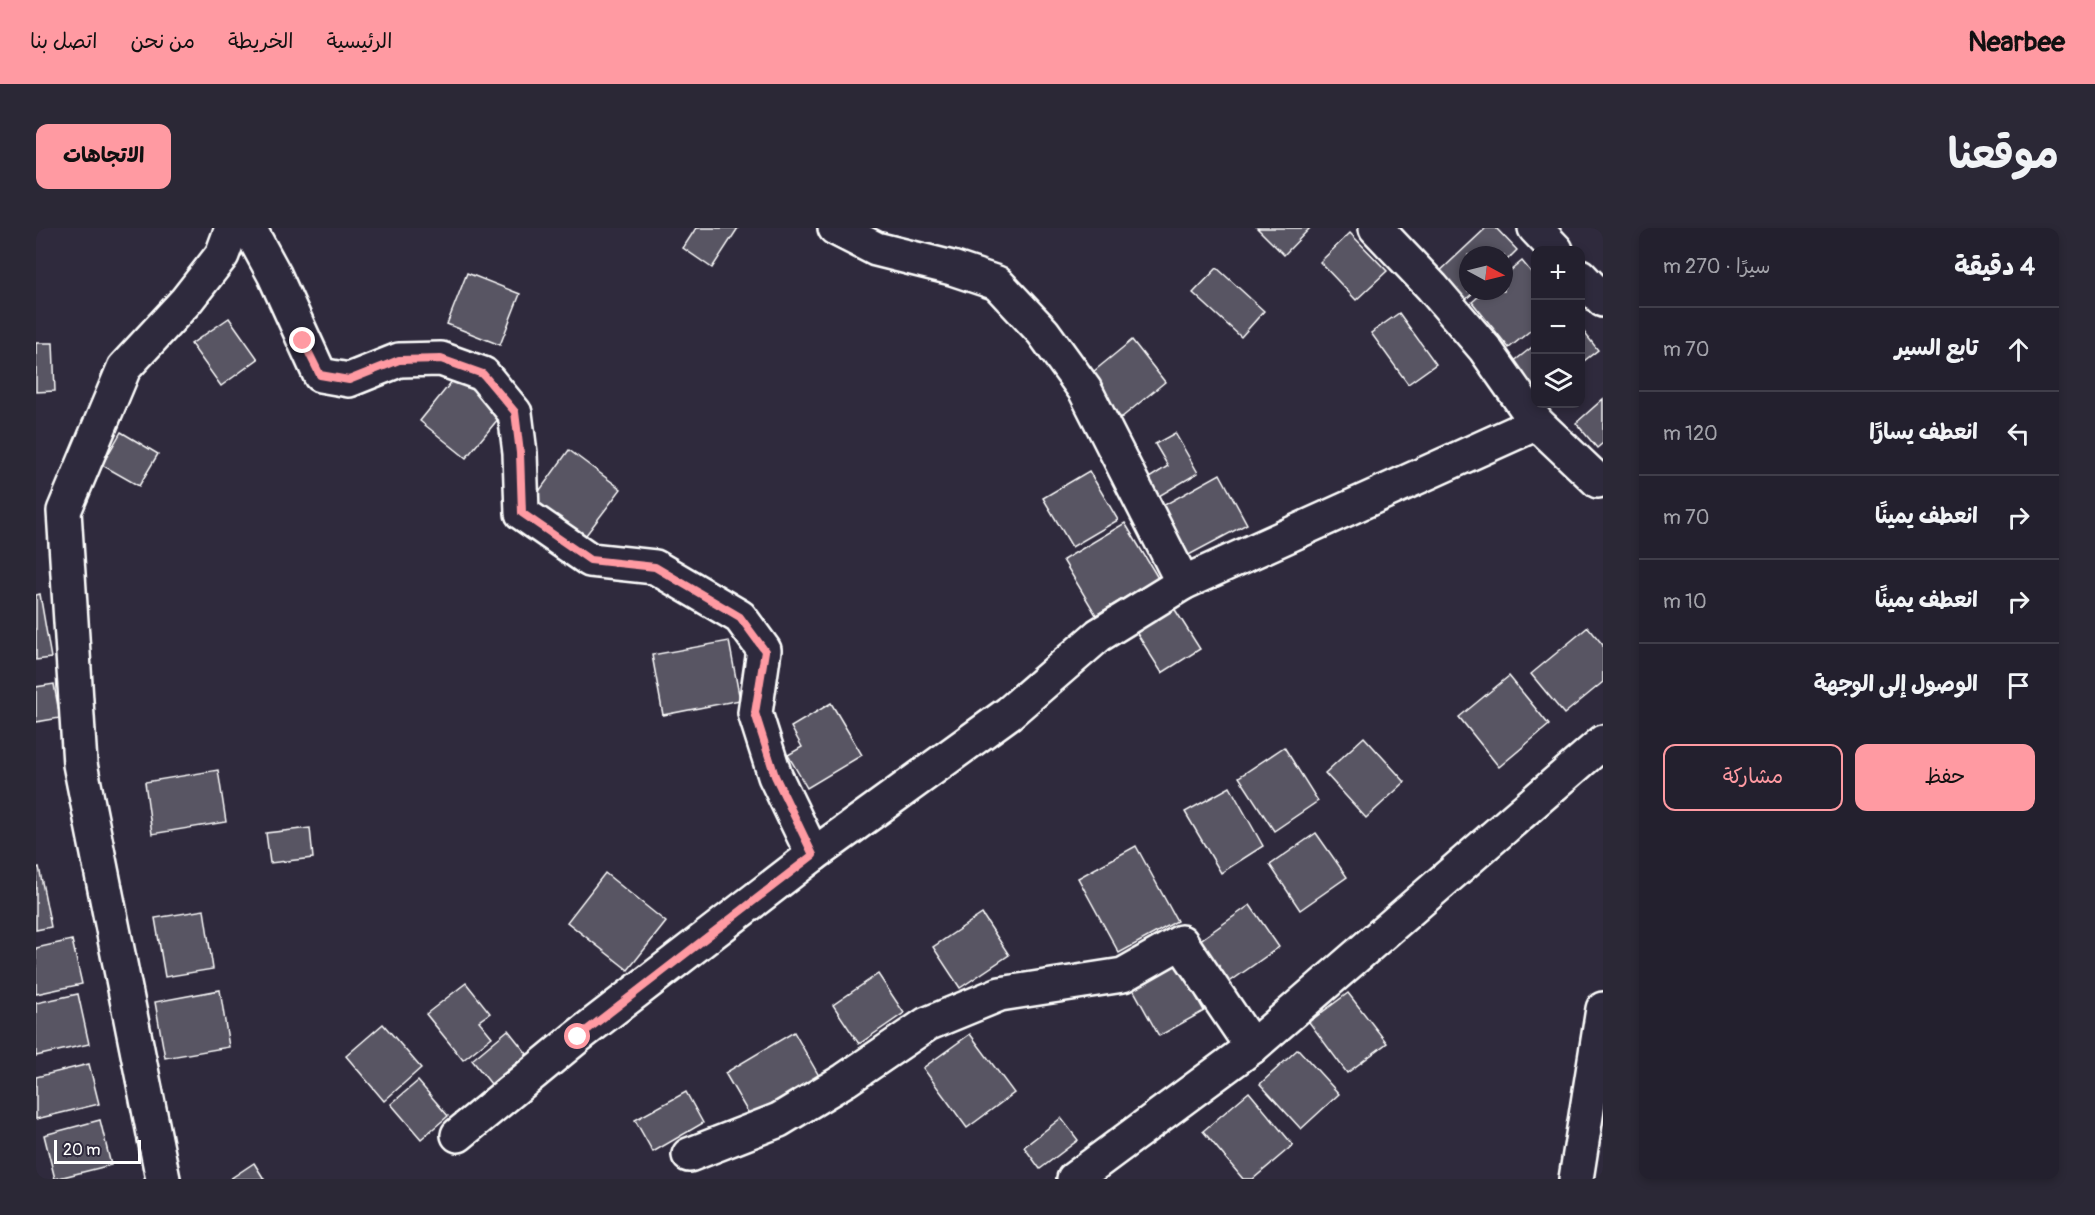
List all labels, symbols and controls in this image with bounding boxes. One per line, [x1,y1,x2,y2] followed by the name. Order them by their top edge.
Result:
[1968,25,2065,60] text: Nearbee
[30,28,97,55] text: اتصل بنا
[130,28,195,55] text: من نحن
[228,28,293,55] text: الخريطة
[326,28,392,55] text: الرئيسية
[36,124,171,189] button: الاتجاهات
[1948,129,2059,181] text: موقعنا
[1459,246,1513,300] north arrow
[1531,246,1585,408] map controls
[1531,246,1585,300] button: +
[1954,251,2035,283] text: 4 دقيقة
[1663,254,1770,279] text: سيرًا · 270 m
[1531,300,1585,354] button: −
[289,327,315,353] route end
[2002,333,2035,366] icon: ahead
[1895,334,1978,362] text: تابع السير
[1663,337,1709,362] text: 70 m
[1531,354,1585,408] button: layers
[2002,417,2035,450] icon: left
[1869,418,1978,446] text: انعطف يسارًا
[1663,421,1718,446] text: 120 m
[2002,501,2035,534] icon: right
[1875,502,1978,530] text: انعطف يمينًا
[1663,505,1709,530] text: 70 m
[2002,585,2035,618] icon: right
[1875,586,1978,614] text: انعطف يمينًا
[1663,589,1707,614] text: 10 m
[2002,669,2035,702] icon: arrive
[1814,670,1978,698] text: الوصول إلى الوجهة
[1663,744,1843,811] button: مشاركة
[1855,744,2035,811] button: حفظ
[564,1023,590,1049] route start
[54,1137,141,1164] scale bar
[63,1140,101,1160] text: 20 m

